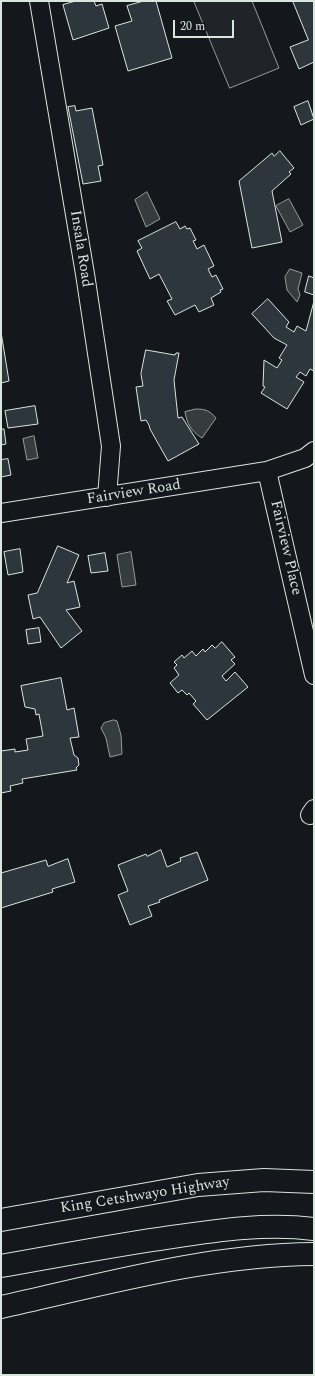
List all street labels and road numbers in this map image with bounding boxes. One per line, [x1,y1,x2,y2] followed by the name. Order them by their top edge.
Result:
[65,209,95,289] street label: Insala Road
[86,477,182,509] street label: Fairview Road
[265,499,305,597] street label: Fairview Place
[59,1174,231,1218] street label: King Cetshwayo Highway

